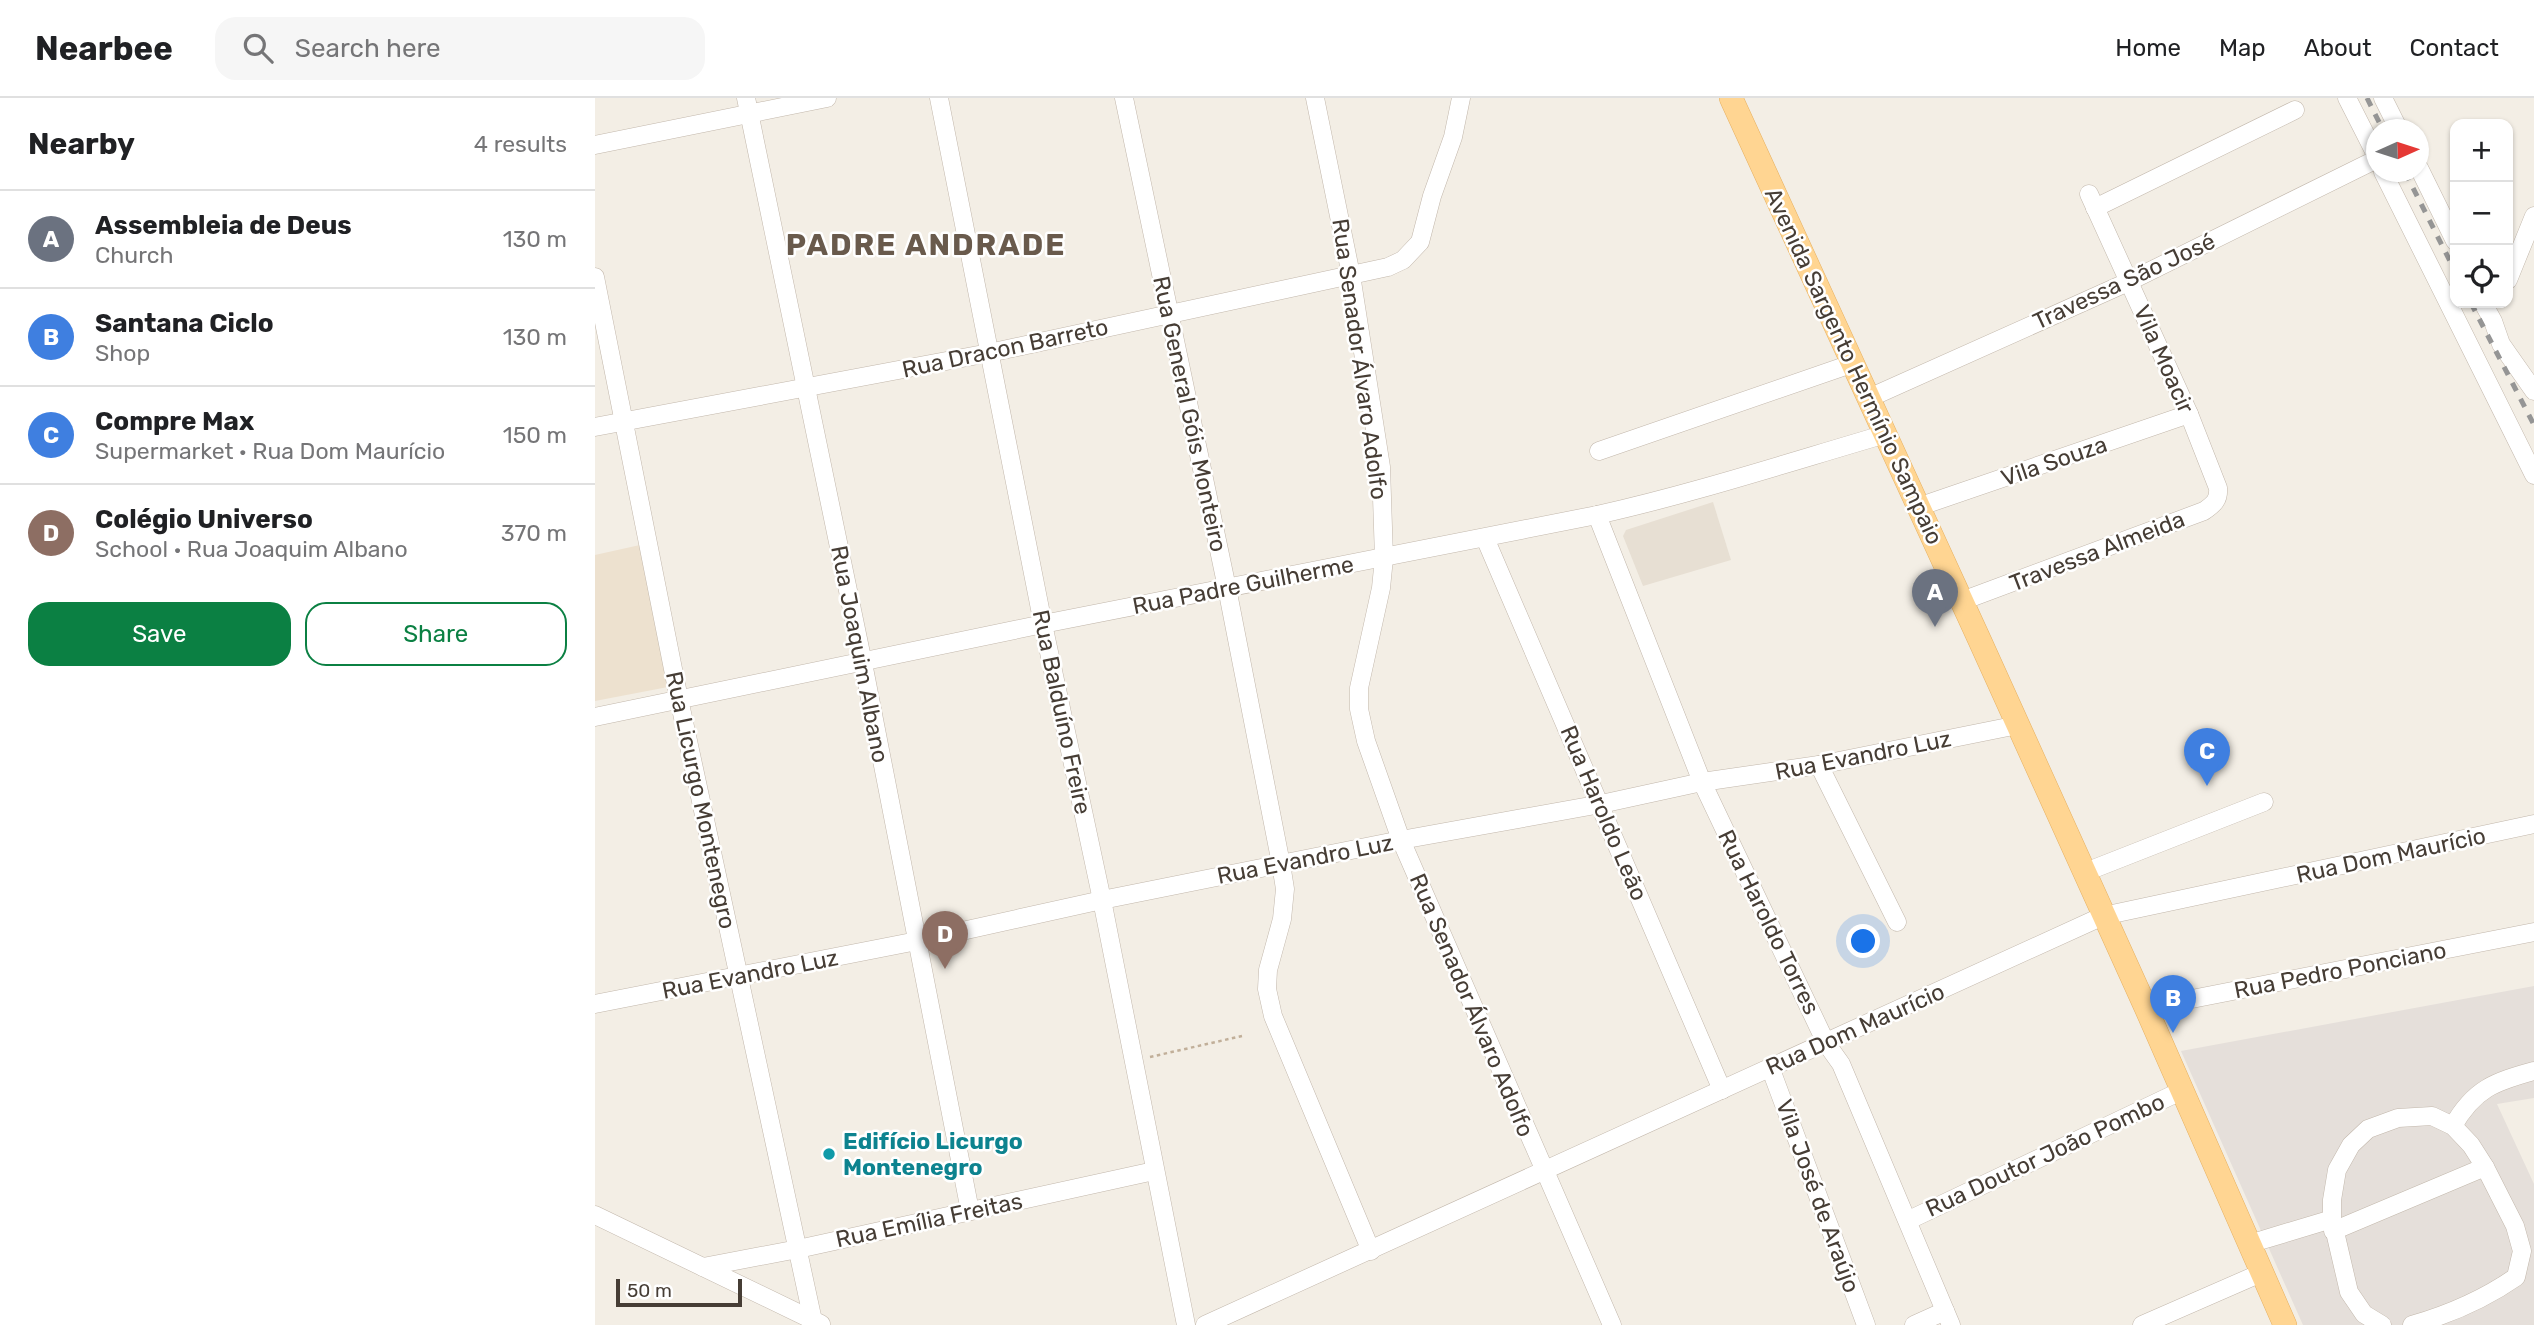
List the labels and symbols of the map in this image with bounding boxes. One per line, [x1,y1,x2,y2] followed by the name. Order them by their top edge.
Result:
[2366,119,2429,182] north arrow
[1759,183,1949,549] street label: Avenida Sargento Hermínio Sampaio
[1326,217,1394,501] street label: Rua Senador Álvaro Adolfo
[786,227,1066,263] district label: PADRE ANDRADE
[2029,227,2219,335] street label: Travessa São José
[1147,274,1233,554] street label: Rua General Góis Monteiro
[2128,300,2200,418] street label: Vila Moacir
[899,312,1111,384] street label: Rua Dracon Barreto
[1997,430,2111,492] street label: Vila Souza
[2006,505,2188,597] street label: Travessa Almeida
[825,543,895,765] street label: Rua Joaquim Albano
[1130,550,1356,620] street label: Rua Padre Guilherme
[1912,569,1958,627] pin: A
[1027,607,1097,817] street label: Rua Balduíno Freire
[660,669,742,931] street label: Rua Licurgo Montenegro
[1554,721,1654,905] street label: Rua Haroldo Leão
[1773,724,1953,786] street label: Rua Evandro Luz
[2184,728,2230,786] pin: C
[2294,821,2488,889] street label: Rua Dom Maurício
[1712,825,1826,1019] street label: Rua Haroldo Torres
[1215,828,1395,890] street label: Rua Evandro Luz
[1404,869,1540,1141] street label: Rua Senador Álvaro Adolfo
[922,911,968,969] pin: D
[1846,924,1880,958] your location
[2231,936,2449,1004] street label: Rua Pedro Ponciano
[660,943,840,1005] street label: Rua Evandro Luz
[2150,975,2196,1033] pin: B
[1761,977,1949,1081] street label: Rua Dom Maurício
[1921,1087,2169,1223] street label: Rua Doutor João Pombo
[1770,1095,1866,1297] street label: Vila José de Araújo
[843,1127,1023,1181] place label: Edifício Licurgo Montenegro
[821,1146,837,1162] marker: Edifício Licurgo Montenegro
[833,1187,1025,1253] street label: Rua Emília Freitas
[616,1276,742,1308] scale bar

